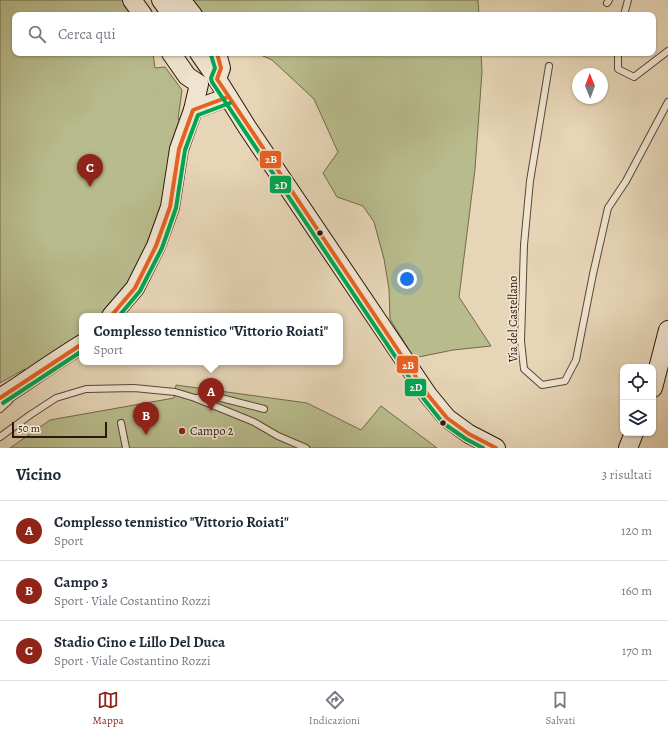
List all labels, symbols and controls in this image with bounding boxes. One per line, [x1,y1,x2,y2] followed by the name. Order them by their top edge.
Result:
[12,12,656,56] search box
[26,23,48,45] icon: search
[58,24,116,44] text: Cerca qui
[572,68,608,104] north arrow
[259,150,282,169] line badge: 2B
[265,152,277,167] text: 2B
[77,154,103,187] pin: C
[269,175,292,194] line badge: 2D
[275,178,288,193] text: 2D
[315,228,325,238] unlabelled marker
[397,269,417,289] your location
[505,276,521,363] street label: Via del Castellano
[79,313,343,365] popup
[94,321,328,341] text: Complesso tennistico "Vittorio Roiati"
[94,341,123,358] text: Sport
[396,355,419,374] line badge: 2B
[402,358,414,373] text: 2B
[620,364,656,436] map controls
[620,364,656,400] button: locate
[198,378,224,411] pin: A
[404,378,427,397] line badge: 2D
[410,380,423,395] text: 2D
[620,400,656,436] button: layers
[133,402,159,435] pin: B
[438,418,448,428] unlabelled marker
[12,420,107,439] scale bar
[18,421,40,436] text: 50 m
[190,423,234,439] place label: Campo 2
[177,426,187,436] marker: Campo 2
[16,463,61,486] text: Vicino
[602,466,652,483] text: 3 risultati
[54,512,289,532] text: Complesso tennistico "Vittorio Roiati"
[25,522,33,539] text: A
[621,522,652,539] text: 120 m
[54,532,84,549] text: Sport
[54,572,108,592] text: Campo 3
[25,582,33,599] text: B
[621,582,652,599] text: 160 m
[54,592,211,609] text: Sport · Viale Costantino Rozzi
[54,632,225,652] text: Stadio Cino e Lillo Del Duca
[25,642,33,659] text: C
[622,642,652,659] text: 170 m
[54,652,211,669] text: Sport · Viale Costantino Rozzi
[93,689,124,728] tab: Mappa
[309,689,360,728] tab: Indicazioni
[545,689,575,728] tab: Salvati

